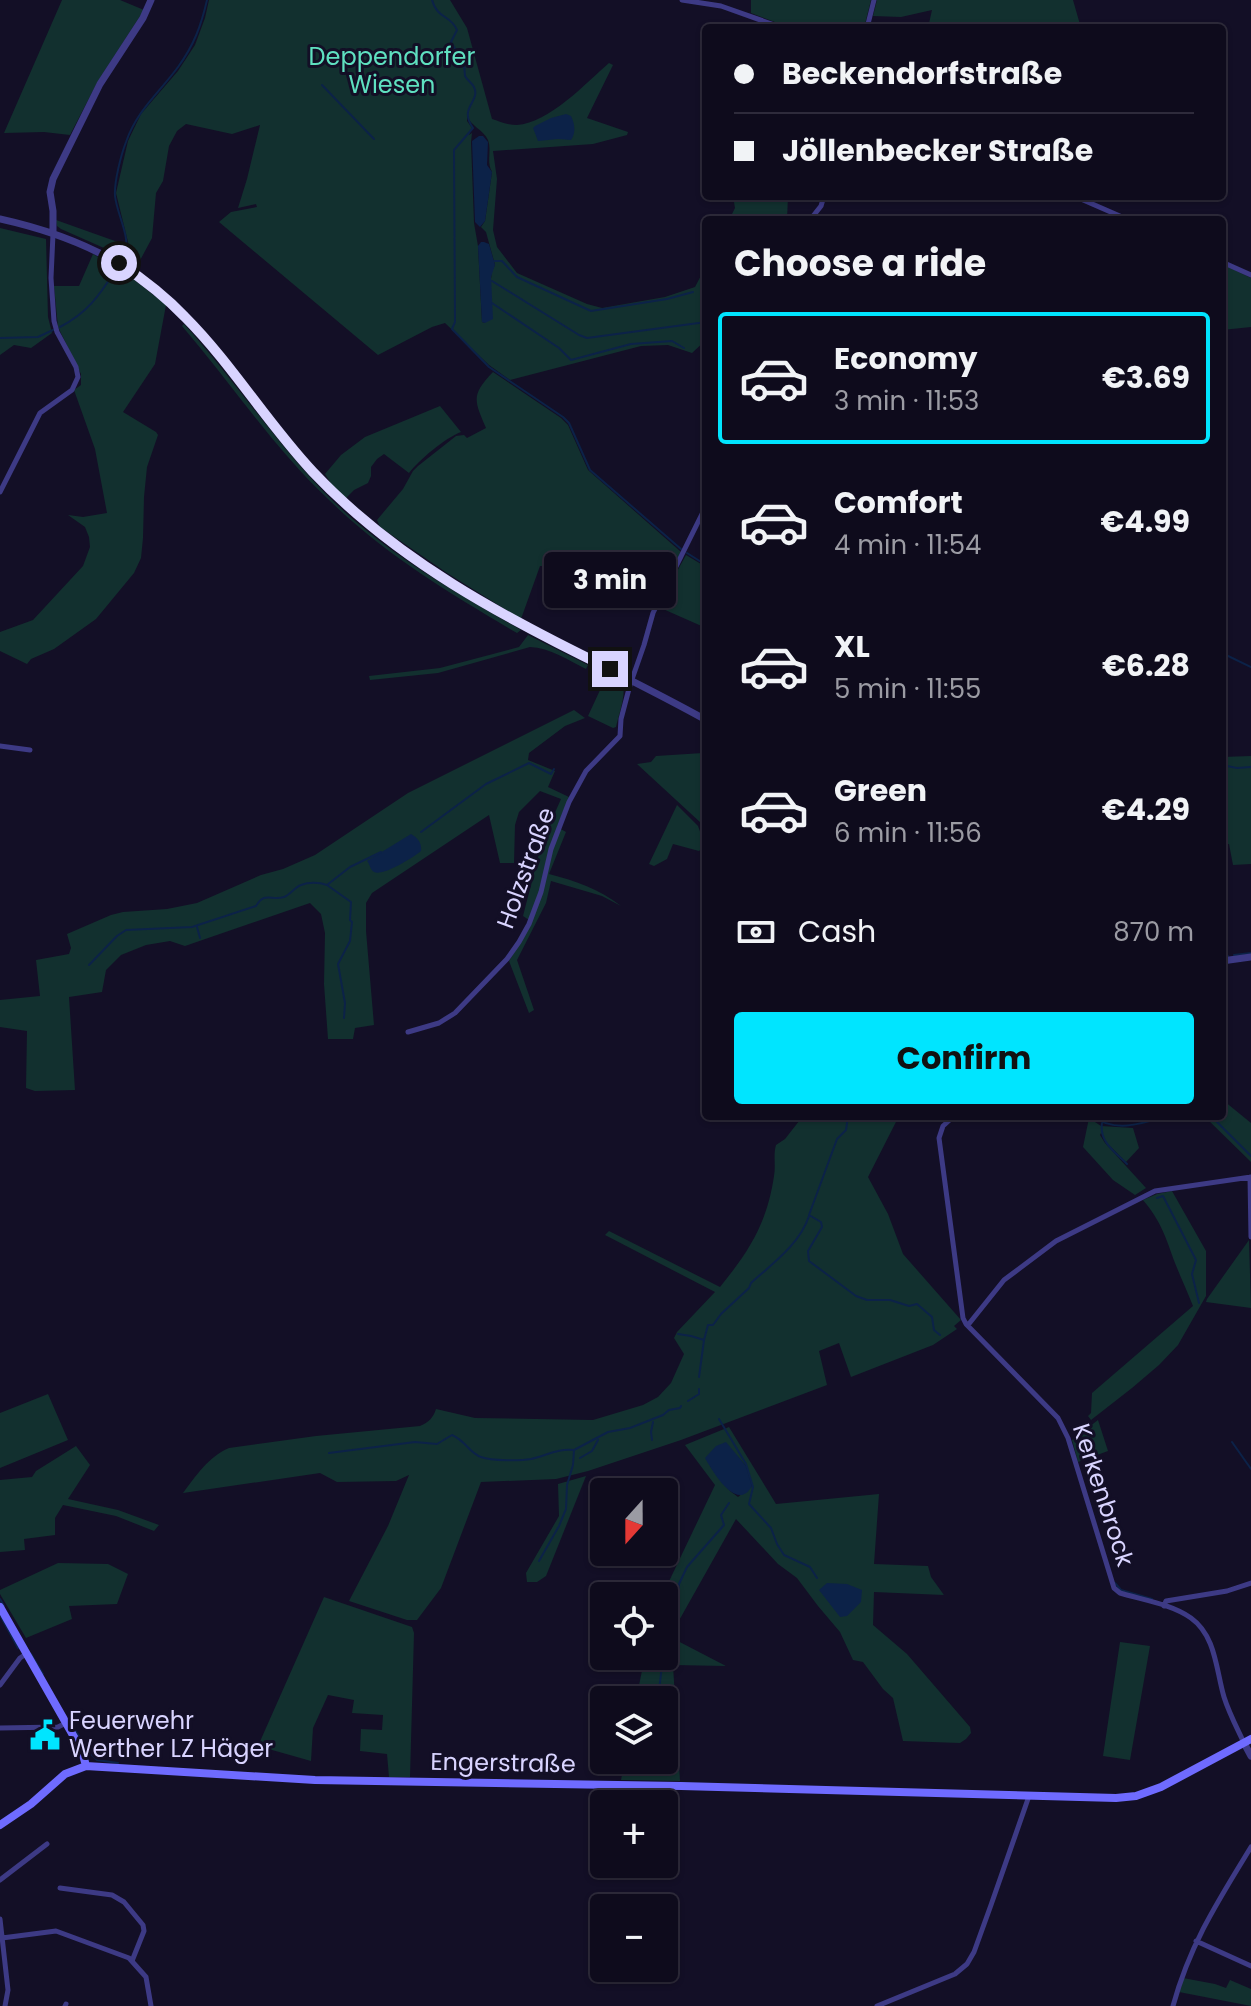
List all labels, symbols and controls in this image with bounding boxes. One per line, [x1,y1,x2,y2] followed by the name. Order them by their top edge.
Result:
[309,40,475,101] park label: Deppendorfer Wiesen
[782,52,1062,95] text: Beckendorfstraße
[782,129,1093,172] text: Jöllenbecker Straße
[734,238,986,289] text: Choose a ride
[101,245,137,281] route start
[834,337,978,380] text: Economy
[738,342,810,414] icon: car
[1102,356,1190,399] text: €3.69
[834,383,979,419] text: 3 min · 11:53
[834,481,963,524] text: Comfort
[738,486,810,558] icon: car
[1100,500,1190,543] text: €4.99
[834,527,981,563] text: 4 min · 11:54
[544,553,676,609] callout: 3 min
[573,562,647,598] text: 3 min
[834,625,870,668] text: XL
[738,630,810,702] icon: car
[1102,644,1190,687] text: €6.28
[592,651,628,687] route end
[834,671,981,707] text: 5 min · 11:55
[834,769,927,812] text: Green
[738,774,810,846] icon: car
[1102,788,1190,831] text: €4.29
[488,803,563,933] street label: Holzstraße
[834,815,982,851] text: 6 min · 11:56
[734,910,778,954] icon: cash
[798,910,876,953] text: Cash
[1113,914,1194,950] text: 870 m
[734,1012,1194,1104] button: Confirm
[1065,1419,1142,1571] street label: Kerkenbrock
[590,1478,678,1566] north arrow
[590,1478,678,1982] map controls
[590,1582,678,1670] button: locate
[590,1686,678,1774] button: layers
[69,1704,273,1765] place label: Feuerwehr Werther LZ Häger
[28,1718,62,1752] public building icon: Feuerwehr Werther LZ Häger
[430,1745,576,1780] street label: Engerstraße
[590,1790,678,1878] button: +
[590,1894,678,1982] button: −

